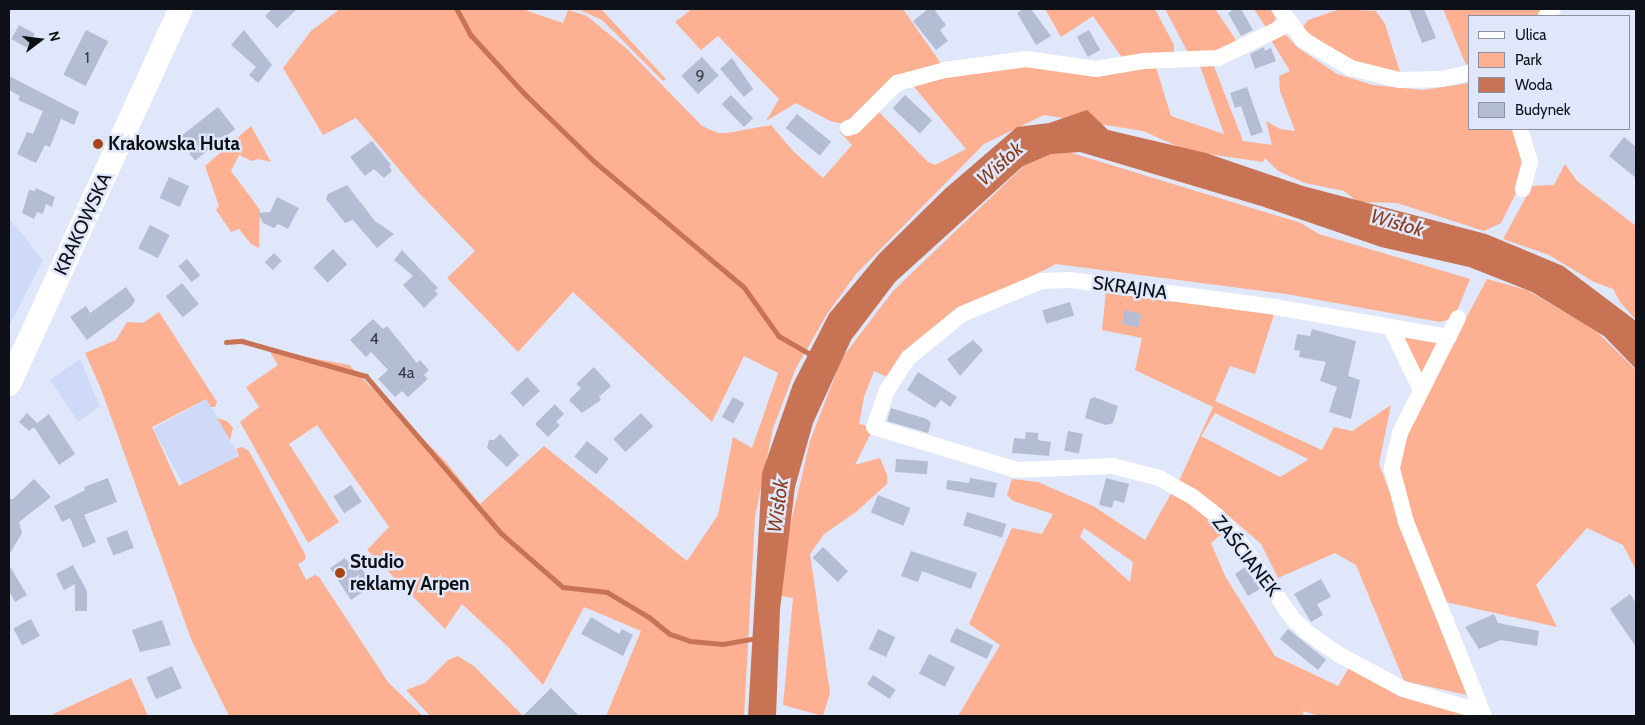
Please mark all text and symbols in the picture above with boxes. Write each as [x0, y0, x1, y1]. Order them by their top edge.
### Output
north arrow [15, 15, 65, 65]
legend [1468, 15, 1630, 130]
text: Ulica [1515, 26, 1546, 44]
text: N [45, 29, 64, 43]
house number: 1 [84, 48, 90, 68]
text: Park [1515, 51, 1542, 69]
house number: 9 [695, 66, 705, 86]
text: Woda [1515, 76, 1552, 94]
text: Budynek [1515, 101, 1570, 119]
place label: Krakowska Huta [108, 133, 240, 155]
water label: Wisłok [972, 137, 1028, 191]
marker: Krakowska Huta [92, 138, 104, 150]
street label: KRAKOWSKA [49, 169, 117, 279]
water label: Wisłok [1368, 204, 1426, 242]
street label: SKRAJNA [1091, 271, 1169, 305]
house number: 4 [369, 329, 379, 349]
house number: 4a [398, 363, 414, 383]
water label: Wisłok [762, 478, 794, 534]
street label: ZAŚCIANEK [1207, 511, 1285, 601]
place label: Studio reklamy Arpen [350, 551, 470, 595]
marker: Studio reklamy Arpen [334, 567, 346, 579]

